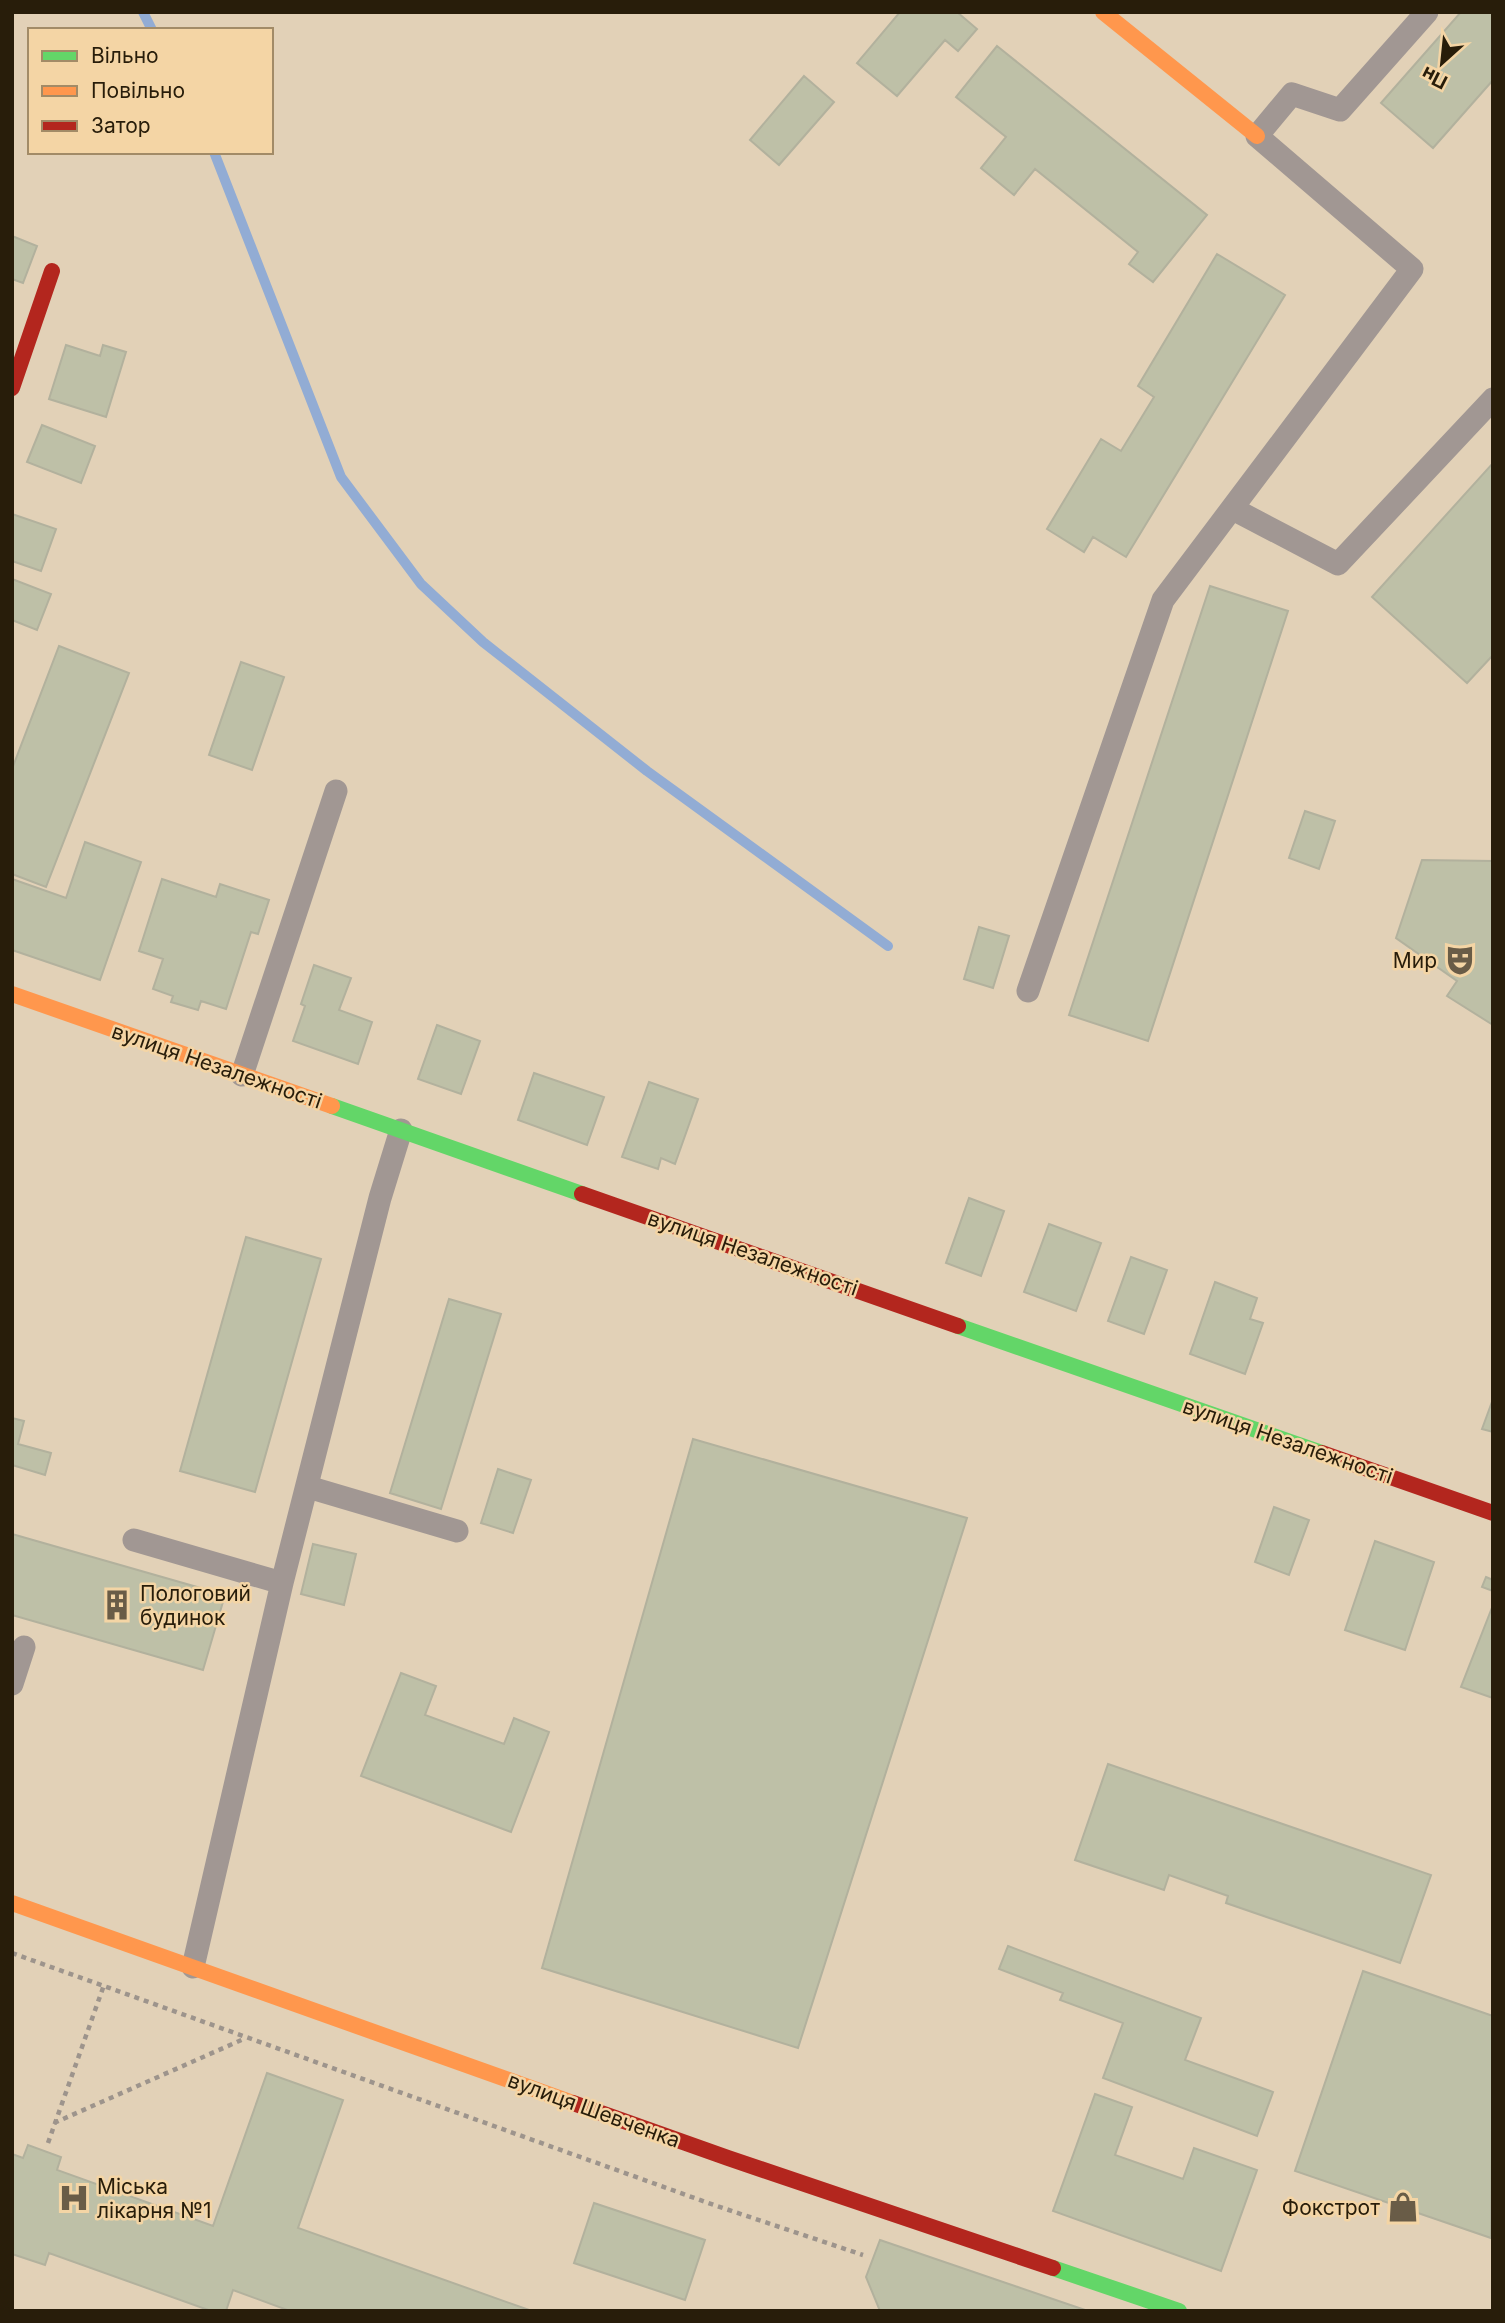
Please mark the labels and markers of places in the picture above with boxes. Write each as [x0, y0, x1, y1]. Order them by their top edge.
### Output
theatre icon: Мир [1443, 943, 1477, 977]
place label: Мир [1393, 948, 1437, 973]
place label: Пологовий будинок [140, 1581, 251, 1630]
building icon: Пологовий будинок [100, 1588, 134, 1622]
place label: Міська лікарня №1 [97, 2174, 212, 2223]
hospital icon: Міська лікарня №1 [57, 2181, 91, 2215]
shop icon: Фокстрот [1386, 2190, 1420, 2224]
place label: Фокстрот [1282, 2195, 1380, 2220]

